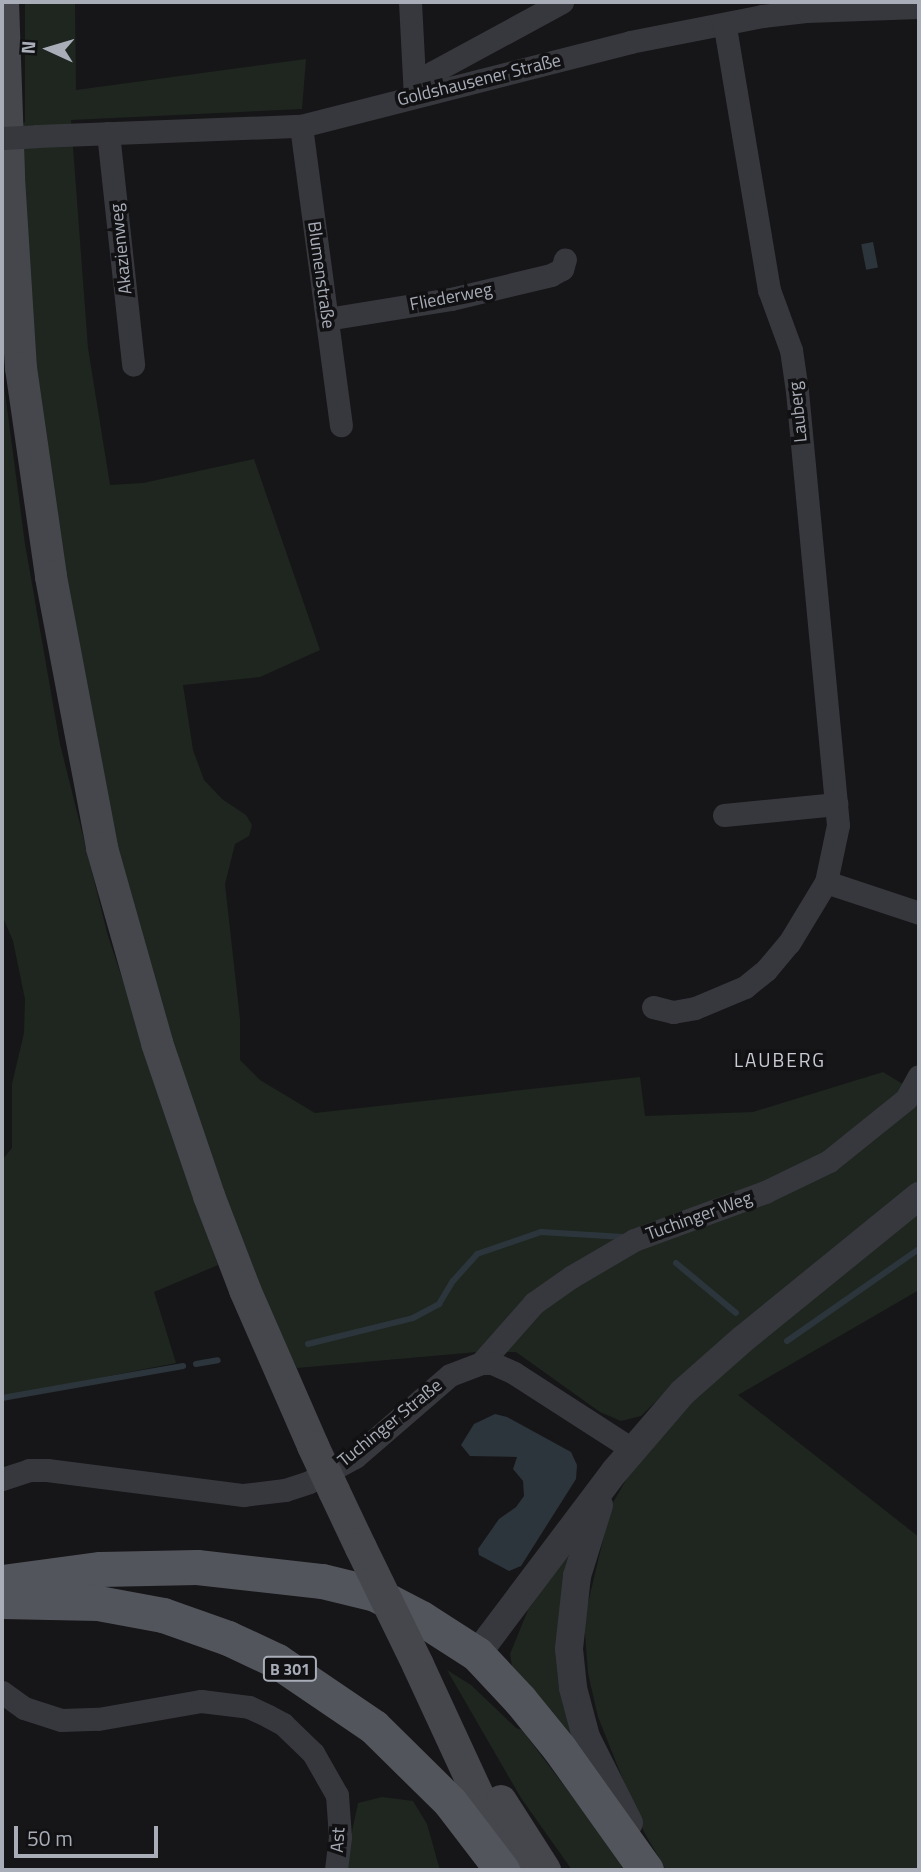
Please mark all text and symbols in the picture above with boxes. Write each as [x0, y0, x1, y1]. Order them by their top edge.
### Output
north arrow [14, 14, 84, 84]
text: N [13, 40, 42, 55]
street label: Goldshausener Straße [395, 49, 563, 111]
street label: Akazienweg [105, 203, 137, 295]
street label: Blumenstraße [303, 220, 339, 330]
street label: Fliederweg [408, 278, 494, 316]
street label: Lauberg [784, 380, 812, 444]
district label: LAUBERG [735, 1049, 825, 1071]
street label: Tuchinger Weg [643, 1187, 755, 1245]
street label: Tuchinger Straße [334, 1374, 446, 1472]
road number: B 301 [262, 1656, 318, 1681]
scale bar [18, 1812, 161, 1856]
text: 50 m [27, 1822, 73, 1854]
street label: Ast [326, 1827, 350, 1853]

